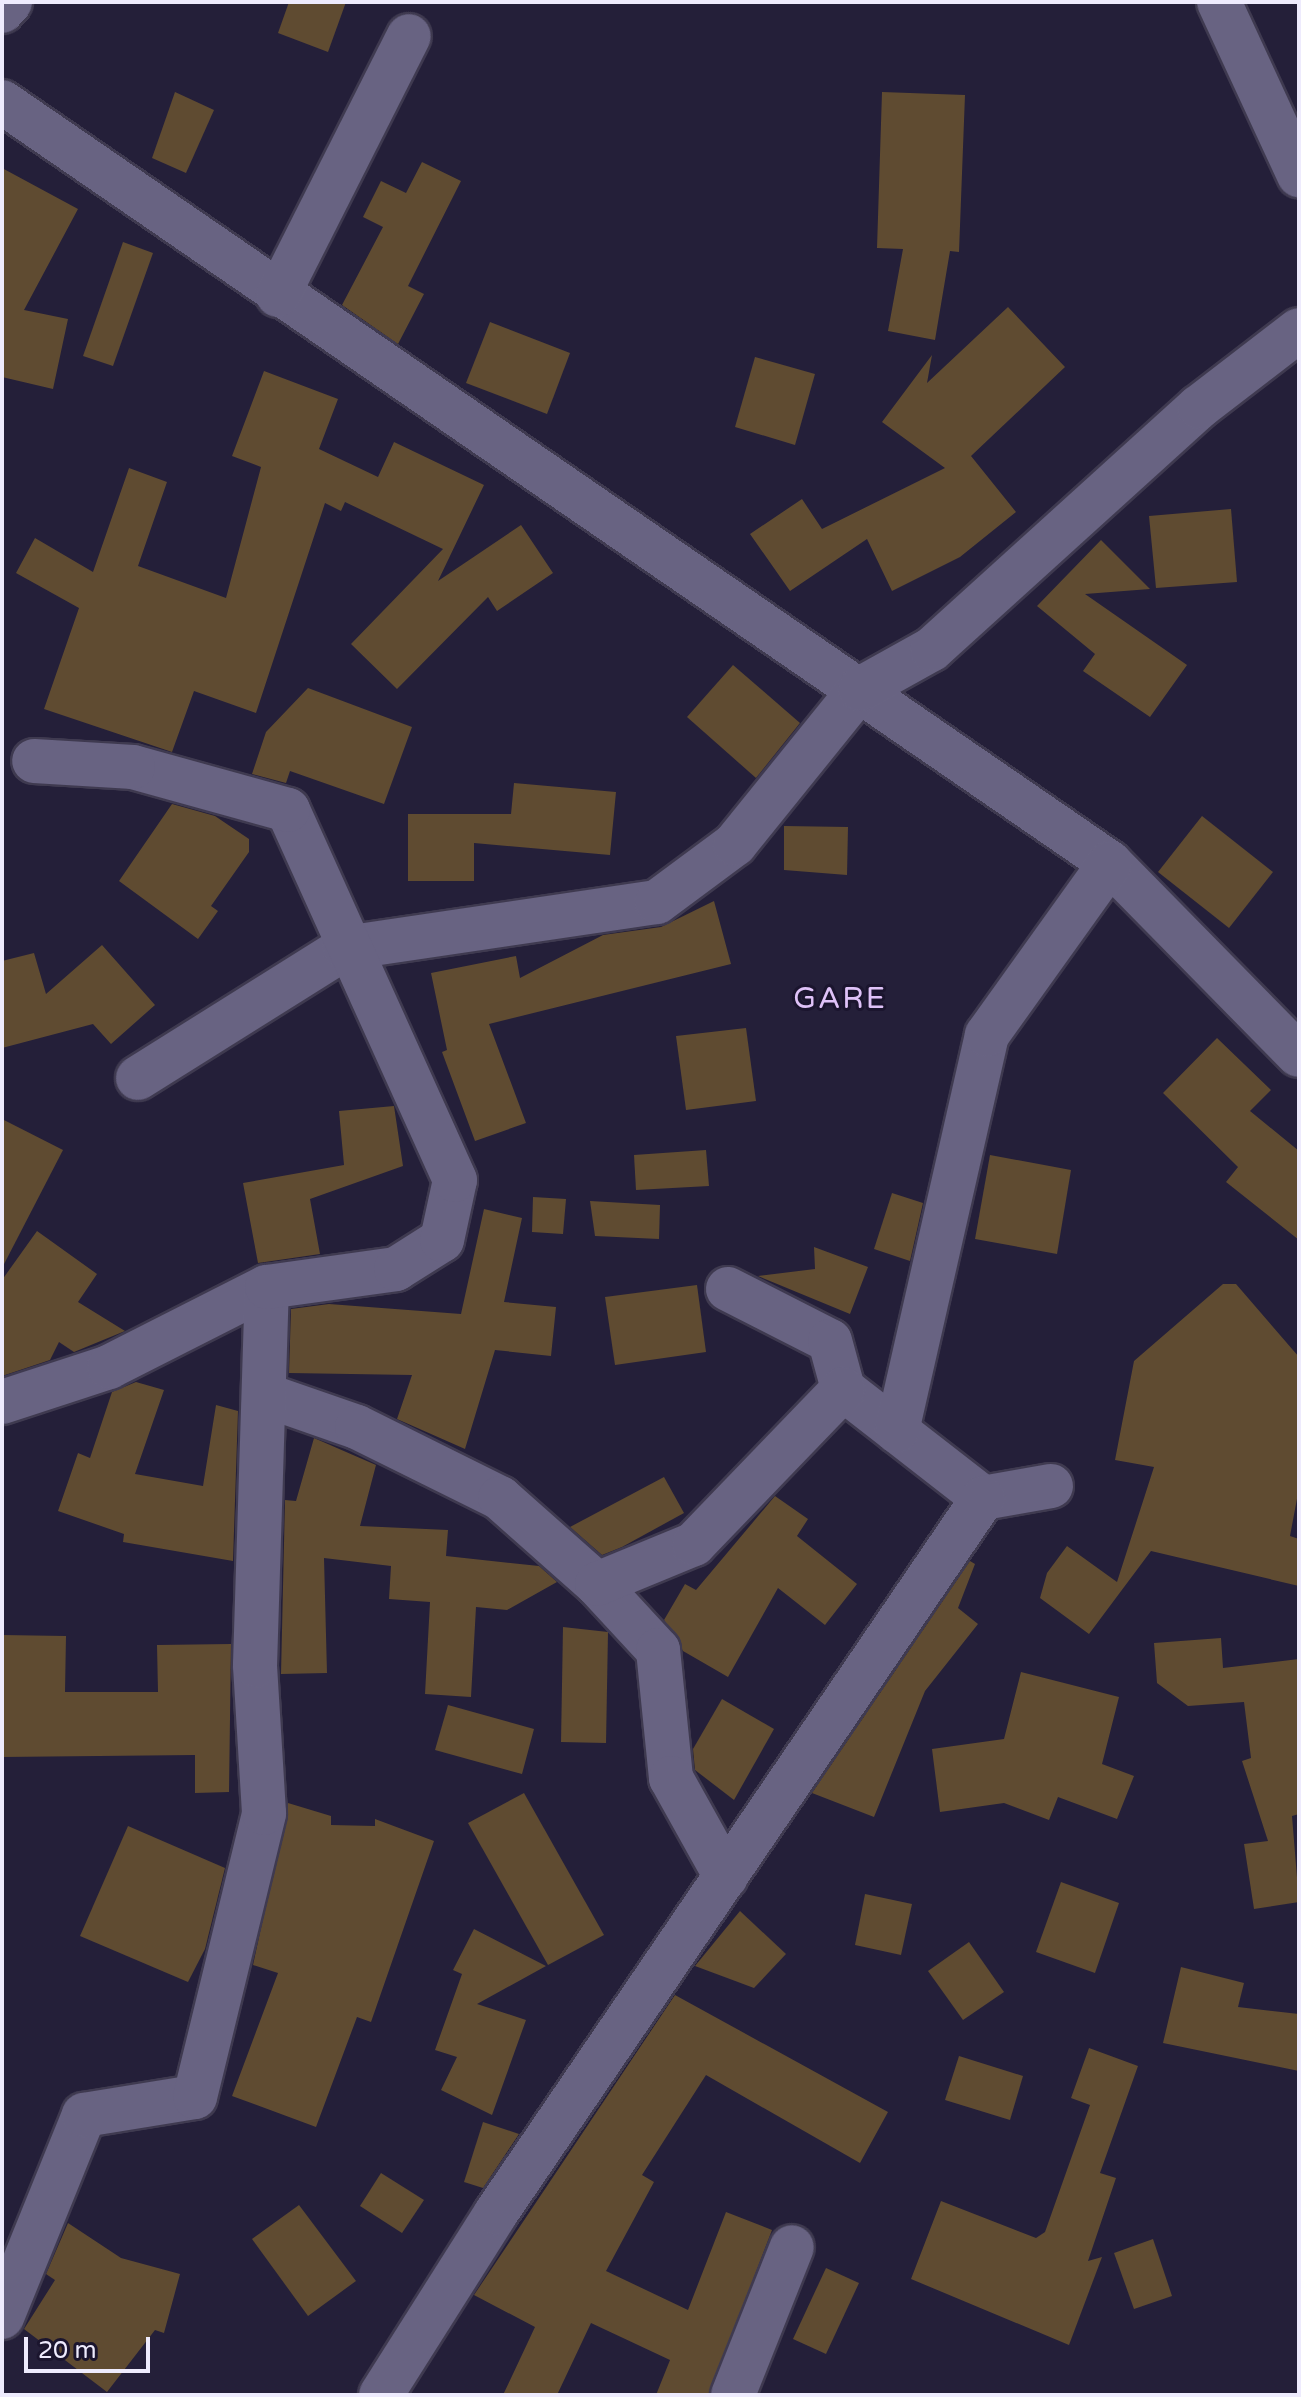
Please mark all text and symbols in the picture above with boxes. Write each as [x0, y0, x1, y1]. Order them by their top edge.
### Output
district label: GARE [793, 981, 887, 1017]
scale bar [28, 2321, 154, 2371]
text: 20 m [38, 2336, 96, 2365]

